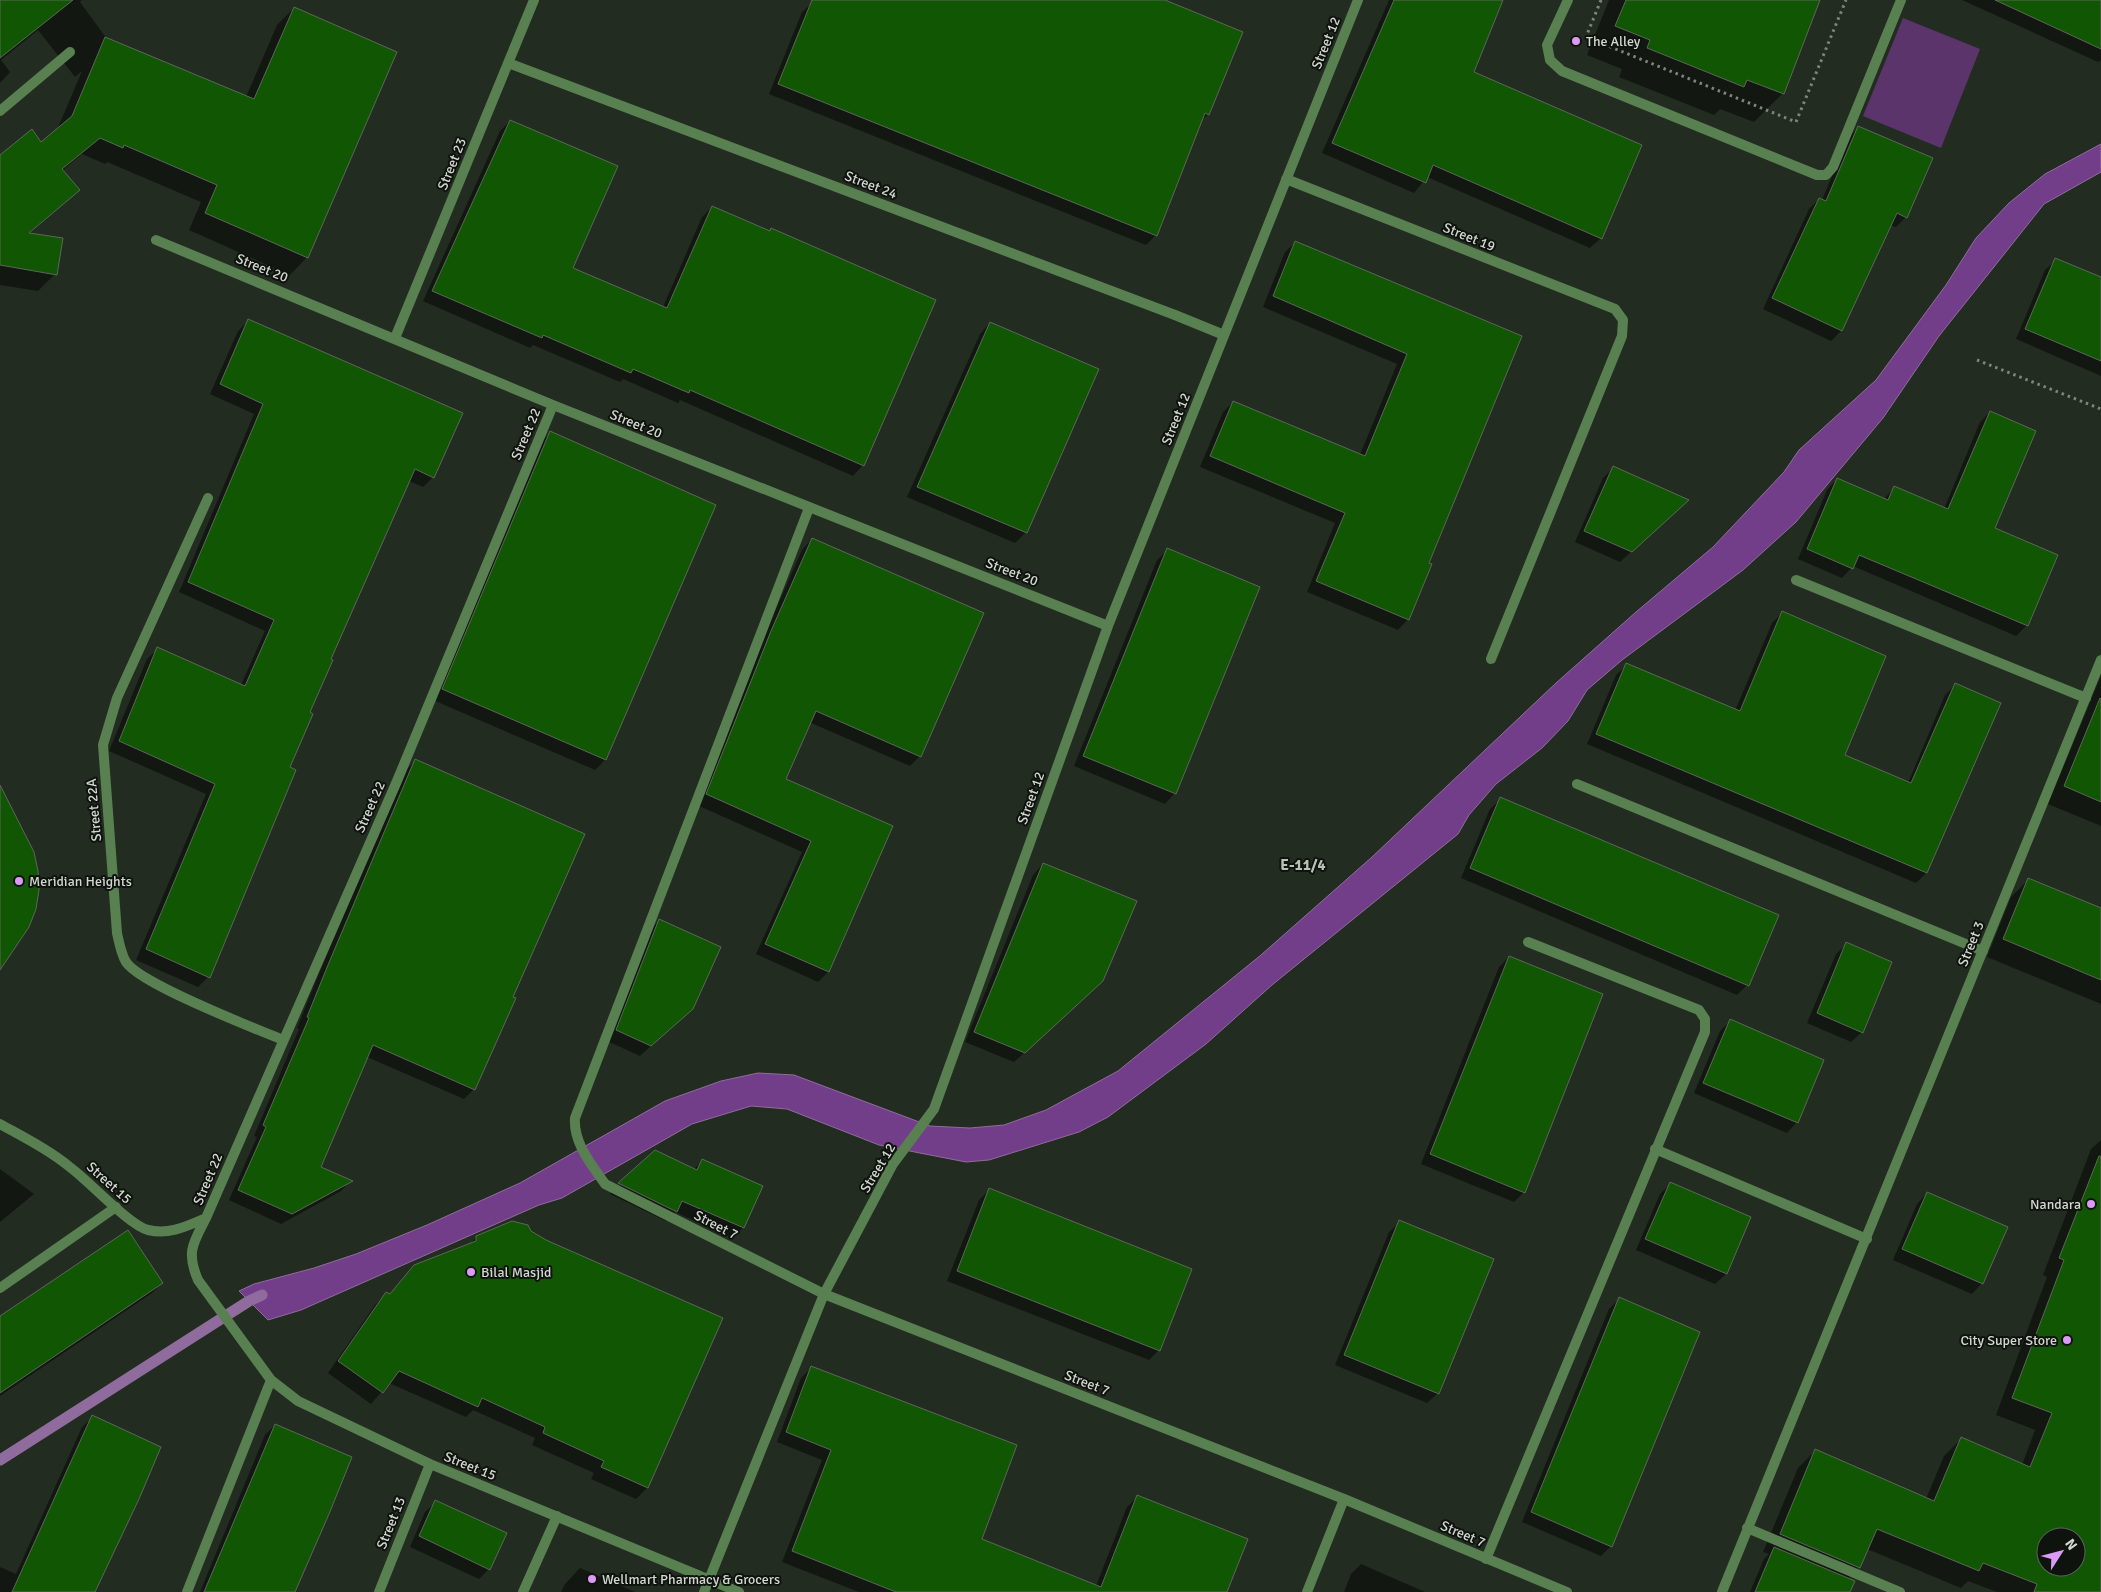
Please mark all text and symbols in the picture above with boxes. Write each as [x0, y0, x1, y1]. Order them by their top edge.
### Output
street label: Street 12 [1308, 14, 1344, 72]
place label: The Alley [1586, 33, 1641, 50]
marker: The Alley [1570, 35, 1582, 47]
street label: Street 23 [434, 135, 470, 193]
street label: Street 24 [842, 167, 900, 203]
street label: Street 19 [1440, 219, 1498, 255]
street label: Street 20 [233, 250, 291, 286]
street label: Street 12 [1158, 390, 1194, 448]
street label: Street 22 [507, 406, 545, 462]
street label: Street 20 [607, 406, 665, 442]
street label: Street 20 [983, 554, 1041, 590]
street label: Street 12 [1014, 769, 1048, 827]
street label: Street 22A [83, 777, 105, 842]
street label: Street 22 [351, 779, 389, 835]
district label: E-11/4 [1280, 856, 1326, 874]
place label: Meridian Heights [29, 873, 132, 890]
marker: Meridian Heights [13, 875, 25, 887]
street label: Street 3 [1954, 919, 1988, 969]
street label: Street 12 [857, 1140, 899, 1196]
street label: Street 22 [189, 1151, 227, 1207]
street label: Street 15 [83, 1158, 135, 1208]
place label: Nandara [2030, 1196, 2081, 1213]
marker: Nandara [2085, 1198, 2097, 1210]
street label: Street 7 [691, 1207, 741, 1243]
place label: Bilal Masjid [481, 1264, 551, 1281]
marker: Bilal Masjid [465, 1266, 477, 1278]
place label: City Super Store [1960, 1332, 2057, 1349]
marker: City Super Store [2061, 1334, 2073, 1346]
street label: Street 7 [1062, 1367, 1112, 1399]
street label: Street 15 [441, 1448, 499, 1484]
street label: Street 13 [373, 1494, 409, 1552]
street label: Street 7 [1438, 1517, 1488, 1551]
north arrow [2036, 1527, 2086, 1577]
text: N [2061, 1536, 2081, 1554]
place label: Wellmart Pharmacy & Grocers [602, 1571, 780, 1588]
marker: Wellmart Pharmacy & Grocers [586, 1573, 598, 1585]

